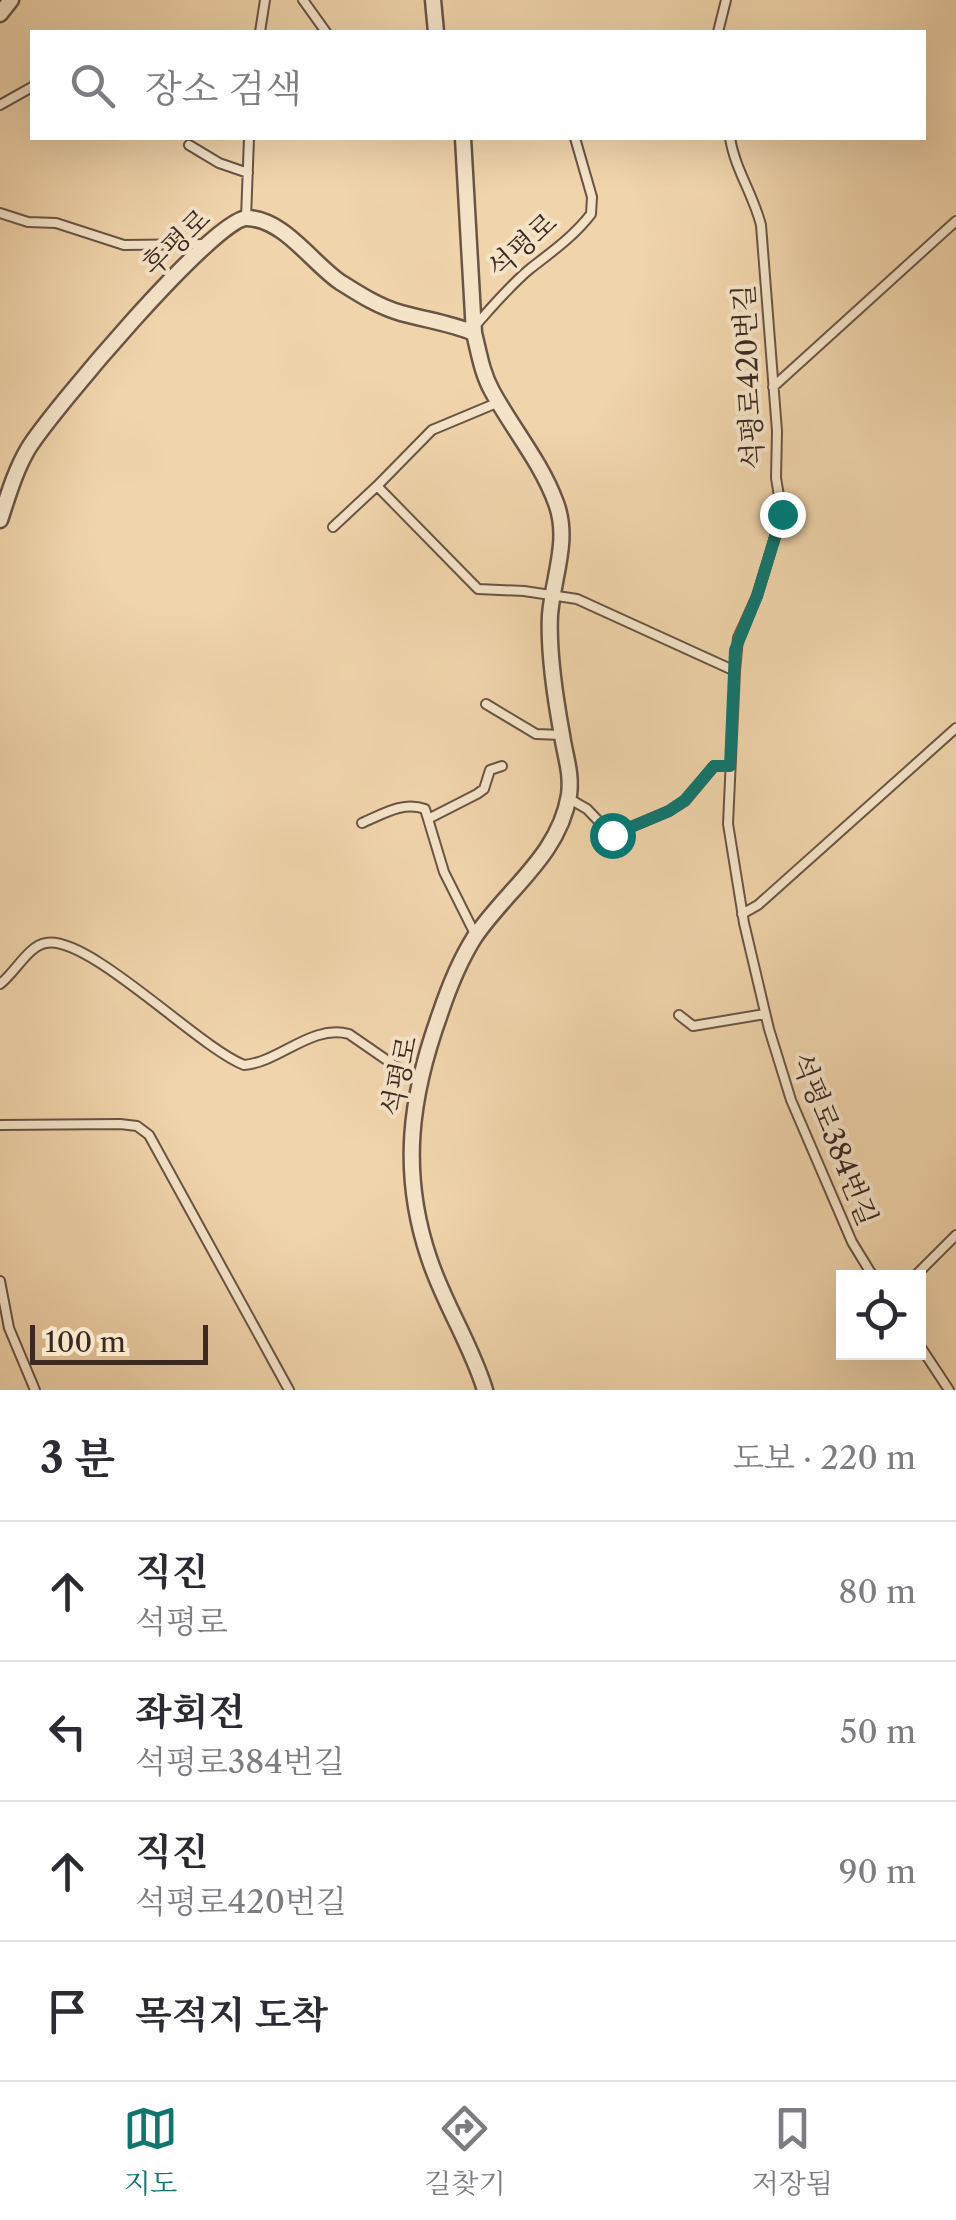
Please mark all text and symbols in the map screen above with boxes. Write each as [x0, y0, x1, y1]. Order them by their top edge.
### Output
search box [30, 30, 926, 140]
icon: search [65, 58, 120, 113]
text: 장소 검색 [145, 65, 302, 112]
street label: 후평로 [135, 202, 217, 282]
street label: 석평로 [480, 205, 564, 285]
street label: 석평로420번길 [726, 284, 770, 470]
route end [760, 492, 806, 538]
route start [590, 813, 636, 859]
street label: 석평로 [374, 1033, 424, 1119]
street label: 석평로384번길 [785, 1048, 885, 1230]
map controls [836, 1270, 926, 1360]
button: locate [836, 1270, 926, 1360]
scale bar [30, 1320, 208, 1364]
text: 100 m [45, 1325, 126, 1359]
text: 3 분 [40, 1432, 115, 1484]
text: 도보 · 220 m [733, 1438, 916, 1477]
text: 직진 [135, 1548, 208, 1595]
icon: ahead [40, 1564, 95, 1619]
text: 80 m [838, 1572, 916, 1611]
text: 석평로 [135, 1602, 228, 1641]
text: 좌회전 [135, 1688, 245, 1735]
icon: left [40, 1704, 95, 1759]
text: 50 m [840, 1712, 916, 1751]
text: 석평로384번길 [135, 1742, 345, 1781]
text: 직진 [135, 1828, 208, 1875]
icon: ahead [40, 1844, 95, 1899]
text: 90 m [839, 1852, 916, 1891]
text: 석평로420번길 [135, 1882, 347, 1921]
icon: arrive [40, 1984, 95, 2039]
text: 목적지 도착 [135, 1991, 328, 2038]
tab: 지도 [123, 2101, 178, 2201]
tab: 길찾기 [424, 2101, 505, 2201]
tab: 저장됨 [752, 2101, 833, 2201]

